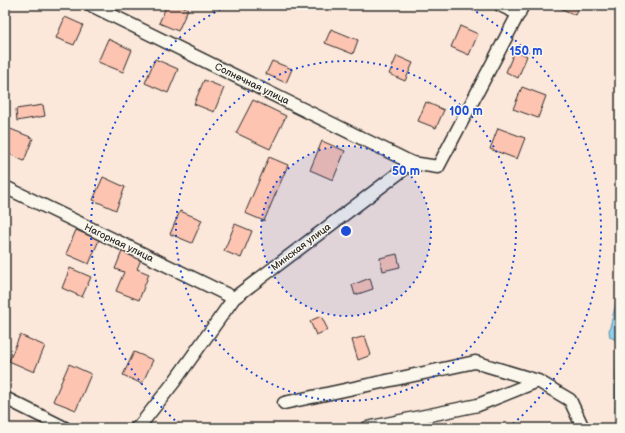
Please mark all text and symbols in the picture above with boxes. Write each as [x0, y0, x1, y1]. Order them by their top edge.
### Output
text: 150 m [510, 44, 542, 59]
street label: Солнечная улица [213, 61, 291, 107]
text: 100 m [449, 104, 483, 119]
text: 50 m [392, 164, 420, 179]
street label: Нагорная улица [83, 221, 156, 265]
street label: Минская улица [269, 221, 333, 273]
centre of rings [339, 224, 353, 238]

